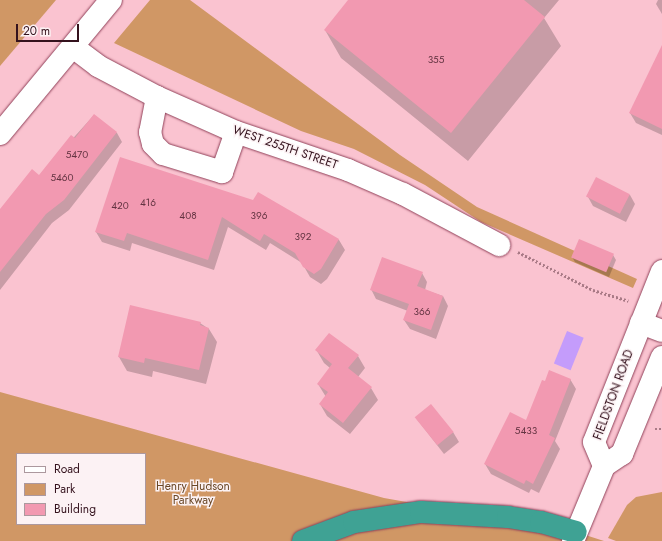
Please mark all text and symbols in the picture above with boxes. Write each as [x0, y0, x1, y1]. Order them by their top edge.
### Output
scale bar [18, 16, 81, 42]
text: 20 m [23, 22, 50, 40]
house number: 355 [428, 54, 444, 66]
street label: WEST 255TH STREET [231, 123, 339, 173]
house number: 5470 [66, 149, 88, 161]
house number: 5460 [50, 172, 74, 184]
house number: 416 [140, 197, 156, 209]
house number: 420 [111, 200, 129, 212]
house number: 408 [179, 210, 197, 222]
house number: 396 [251, 210, 267, 222]
house number: 392 [295, 231, 311, 243]
house number: 366 [414, 306, 430, 318]
street label: FIELDSTON ROAD [591, 348, 637, 442]
house number: 5433 [515, 425, 537, 437]
legend [16, 453, 146, 525]
text: Road [54, 460, 80, 478]
text: Park [54, 480, 75, 498]
park label: Henry Hudson Parkway [156, 480, 230, 508]
text: Building [54, 500, 96, 518]

